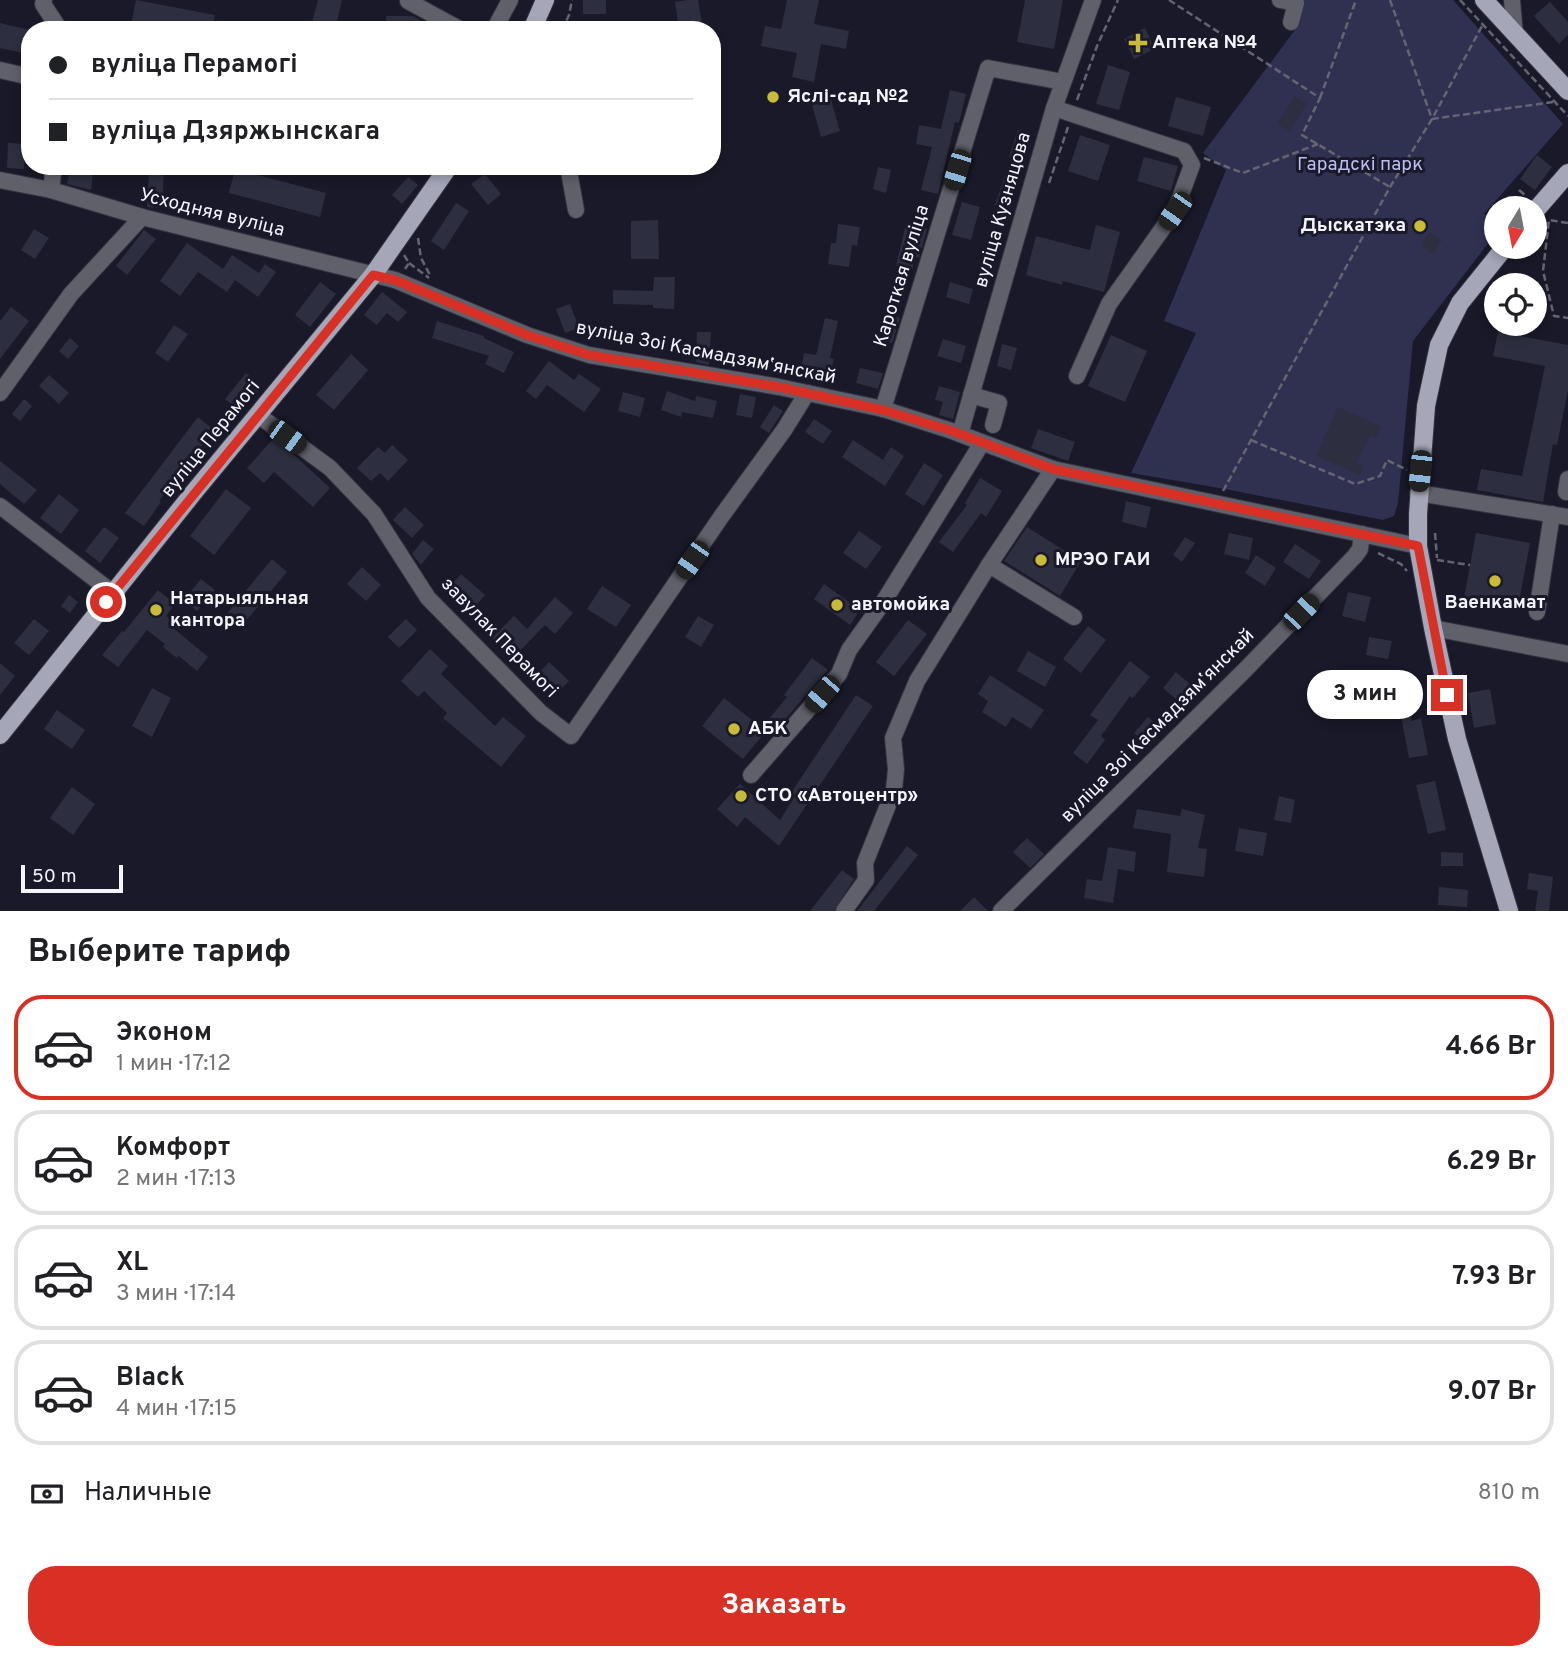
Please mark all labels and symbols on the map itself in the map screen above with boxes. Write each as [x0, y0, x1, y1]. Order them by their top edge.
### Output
place label: Аптека №4 [1152, 31, 1258, 55]
marker: Аптека №4 [1130, 35, 1146, 51]
place label: Яслі-сад №2 [787, 85, 909, 109]
marker: Яслі-сад №2 [765, 89, 781, 105]
street label: вуліца Кузняцова [969, 130, 1037, 290]
car [941, 147, 974, 193]
park label: Гарадскі парк [1297, 153, 1423, 177]
street label: Усходняя вуліца [137, 183, 287, 243]
car [1155, 188, 1196, 234]
north arrow [1484, 196, 1547, 259]
street label: Кароткая вуліца [869, 202, 935, 350]
place label: Дыскатэка [1300, 214, 1406, 238]
marker: Дыскатэка [1412, 218, 1428, 234]
street label: вуліца Зоі Касмадзямʼянскай [574, 316, 838, 390]
street label: вуліца Перамогі [156, 375, 266, 503]
car [264, 416, 311, 458]
car [1408, 449, 1433, 493]
car [672, 537, 713, 583]
place label: МРЭО ГАИ [1055, 548, 1150, 572]
marker: МРЭО ГАИ [1033, 552, 1049, 568]
street label: завулак Перамогі [435, 573, 563, 703]
marker: Ваенкамат [1487, 573, 1503, 589]
route start [90, 586, 122, 618]
place label: Натарыяльная кантора [170, 587, 309, 633]
car [1279, 590, 1324, 634]
place label: Ваенкамат [1444, 591, 1546, 615]
place label: автомойка [851, 593, 950, 617]
marker: автомойка [829, 597, 845, 613]
marker: Натарыяльная кантора [148, 602, 164, 618]
street label: вуліца Зоі Касмадзямʼянскай [1056, 624, 1260, 828]
callout: 3 мин [1307, 670, 1422, 720]
car [801, 671, 844, 717]
route end [1431, 679, 1463, 711]
place label: АБК [748, 717, 788, 741]
marker: АБК [726, 721, 742, 737]
place label: СТО «Автоцентр» [755, 784, 918, 808]
marker: СТО «Автоцентр» [733, 788, 749, 804]
scale bar [21, 862, 122, 894]

